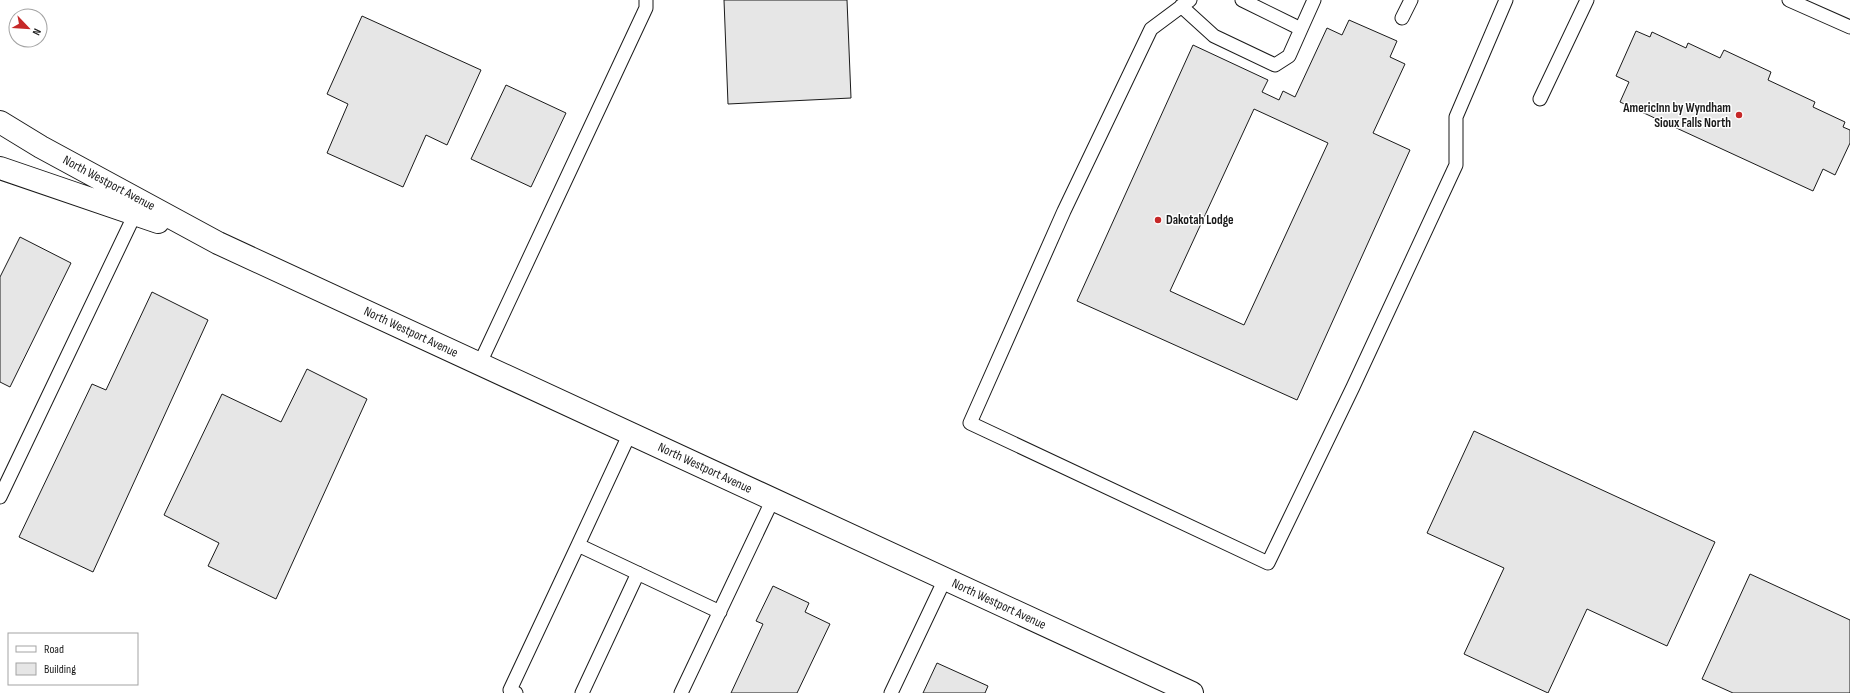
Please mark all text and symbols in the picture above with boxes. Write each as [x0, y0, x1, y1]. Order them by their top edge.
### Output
north arrow [8, 8, 48, 48]
text: N [29, 27, 44, 38]
place label: AmericInn by Wyndham Sioux Falls North [1622, 100, 1731, 131]
marker: AmericInn by Wyndham Sioux Falls North [1734, 110, 1744, 120]
street label: North Westport Avenue [60, 152, 158, 214]
place label: Dakotah Lodge [1166, 212, 1234, 228]
marker: Dakotah Lodge [1153, 215, 1163, 225]
street label: North Westport Avenue [361, 303, 461, 361]
street label: North Westport Avenue [655, 439, 755, 497]
street label: North Westport Avenue [949, 575, 1049, 633]
legend [8, 633, 138, 685]
text: Road [44, 642, 64, 657]
text: Building [44, 662, 76, 677]

